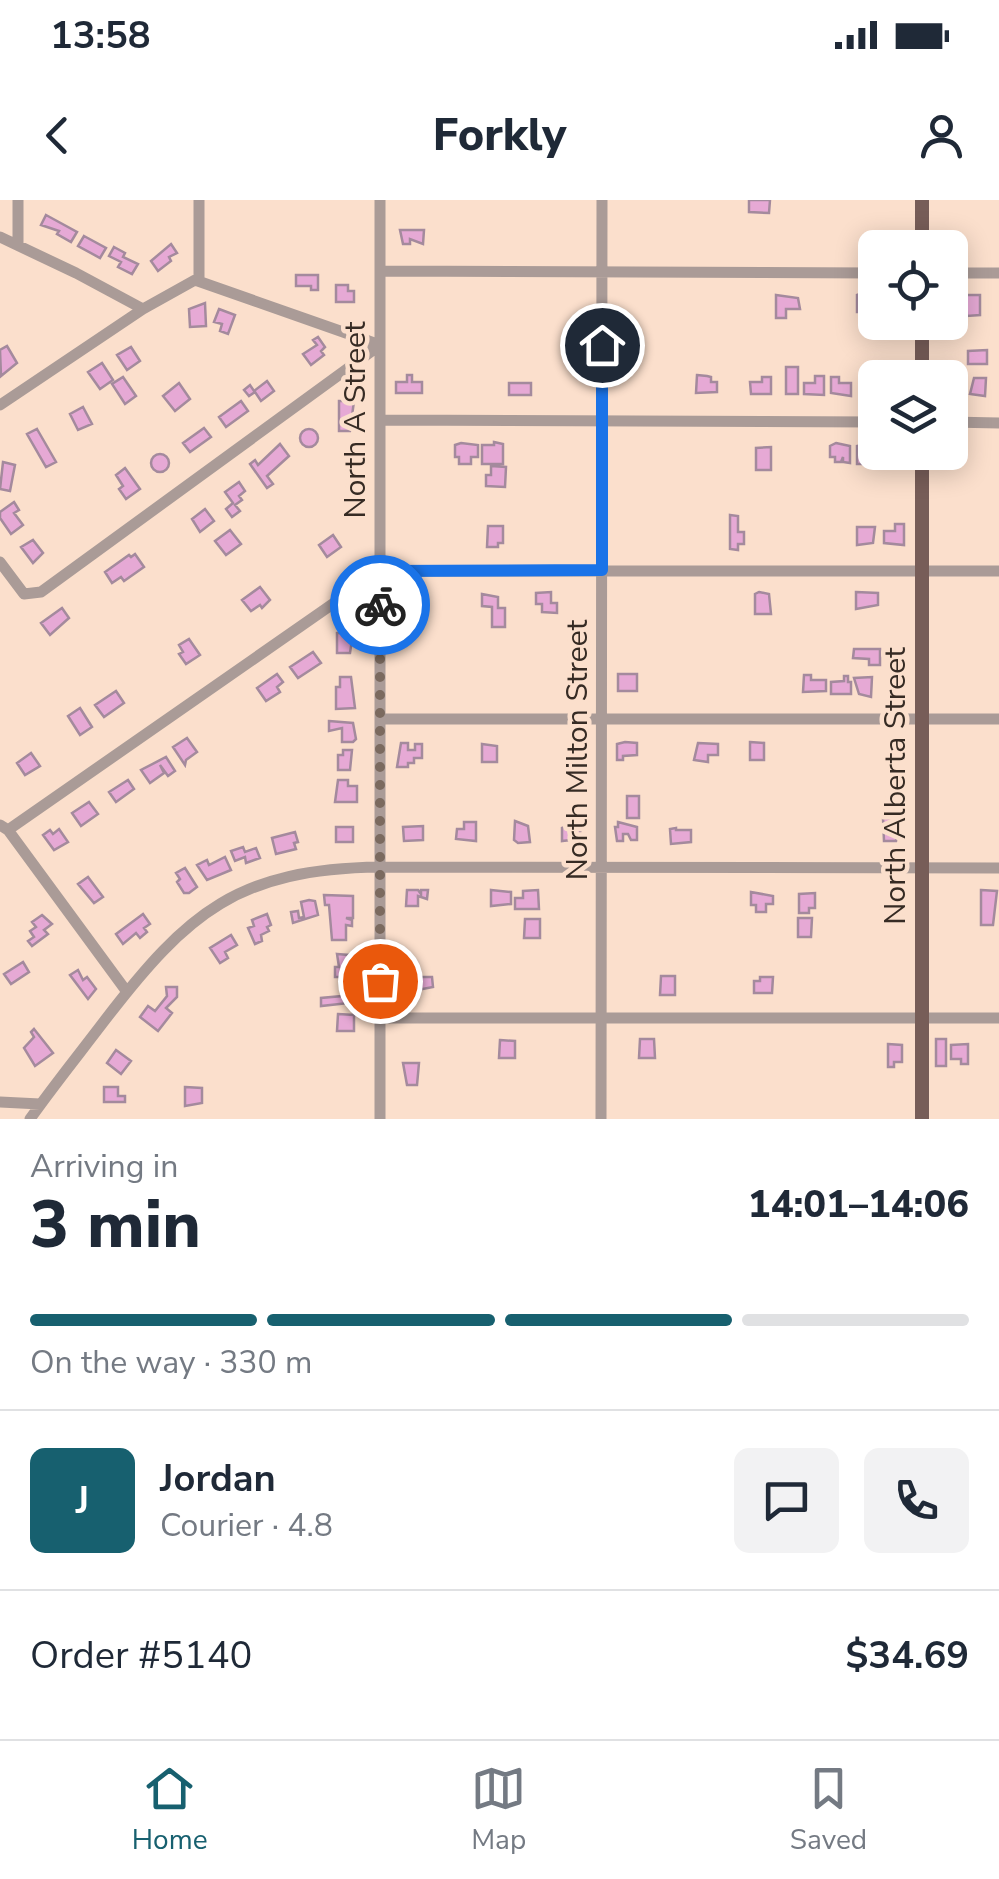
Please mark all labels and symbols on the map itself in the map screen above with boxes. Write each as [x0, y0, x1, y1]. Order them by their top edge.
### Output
pin [560, 303, 645, 388]
street label: North A Street [335, 321, 376, 519]
courier [330, 555, 430, 655]
street label: North Milton Street [557, 619, 598, 880]
street label: North Alberta Street [875, 647, 916, 925]
pin [338, 939, 423, 1024]

